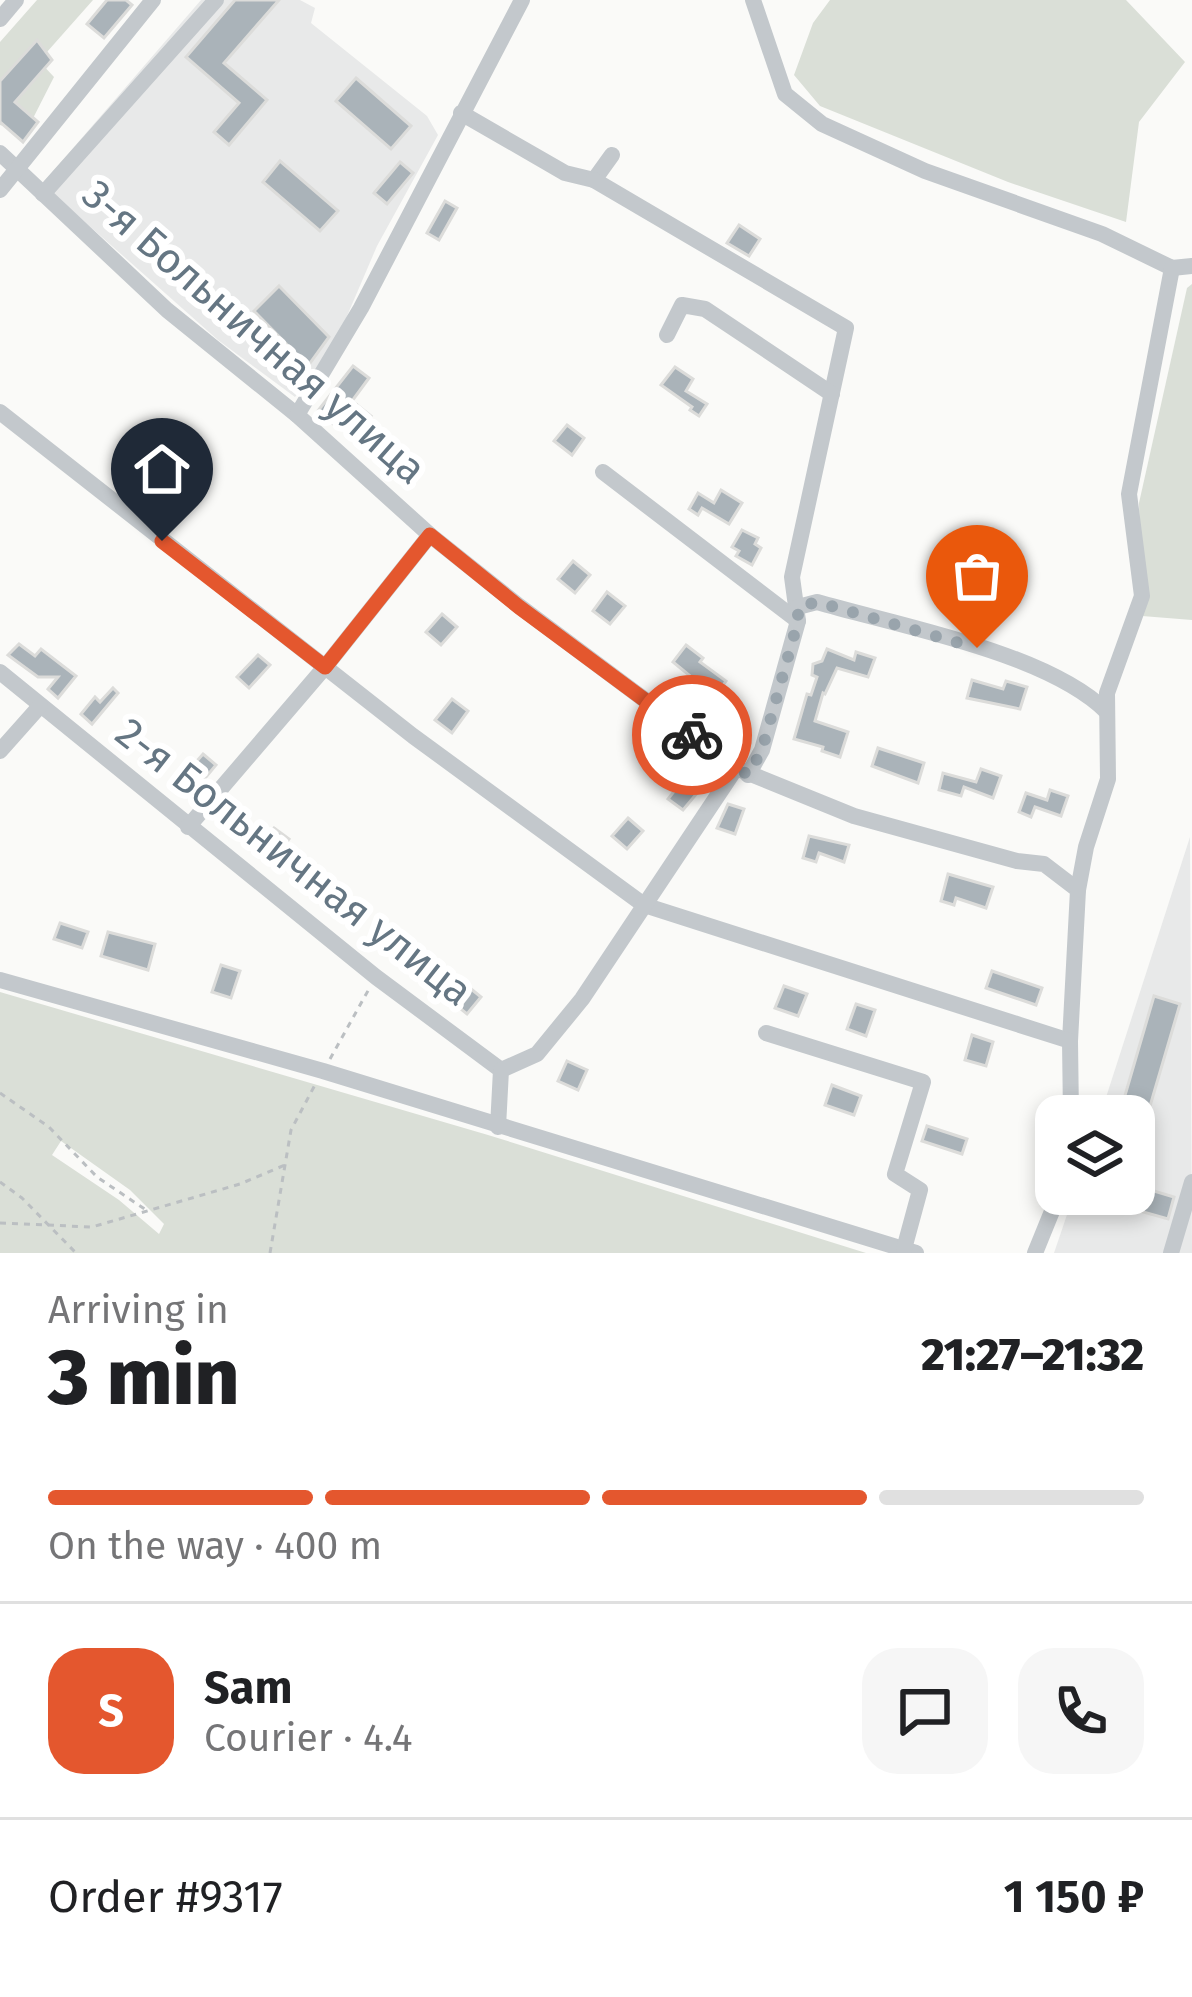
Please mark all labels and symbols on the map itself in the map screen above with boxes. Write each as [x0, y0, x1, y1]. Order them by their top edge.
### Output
street label: 3-я Больничная улица [72, 169, 436, 495]
pin [111, 418, 213, 541]
pin [926, 525, 1028, 648]
courier [632, 675, 752, 795]
street label: 2-я Больничная улица [106, 707, 482, 1017]

